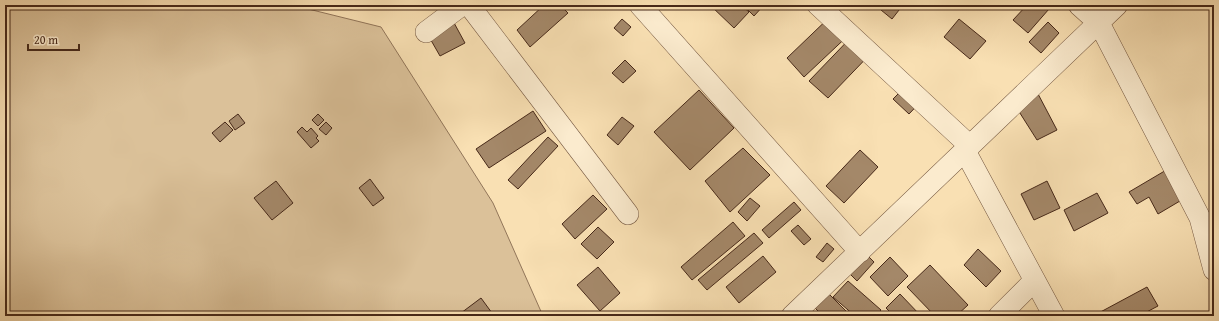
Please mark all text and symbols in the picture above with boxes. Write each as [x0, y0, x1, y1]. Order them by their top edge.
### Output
scale bar [28, 26, 79, 52]
text: 20 m [34, 31, 58, 48]

